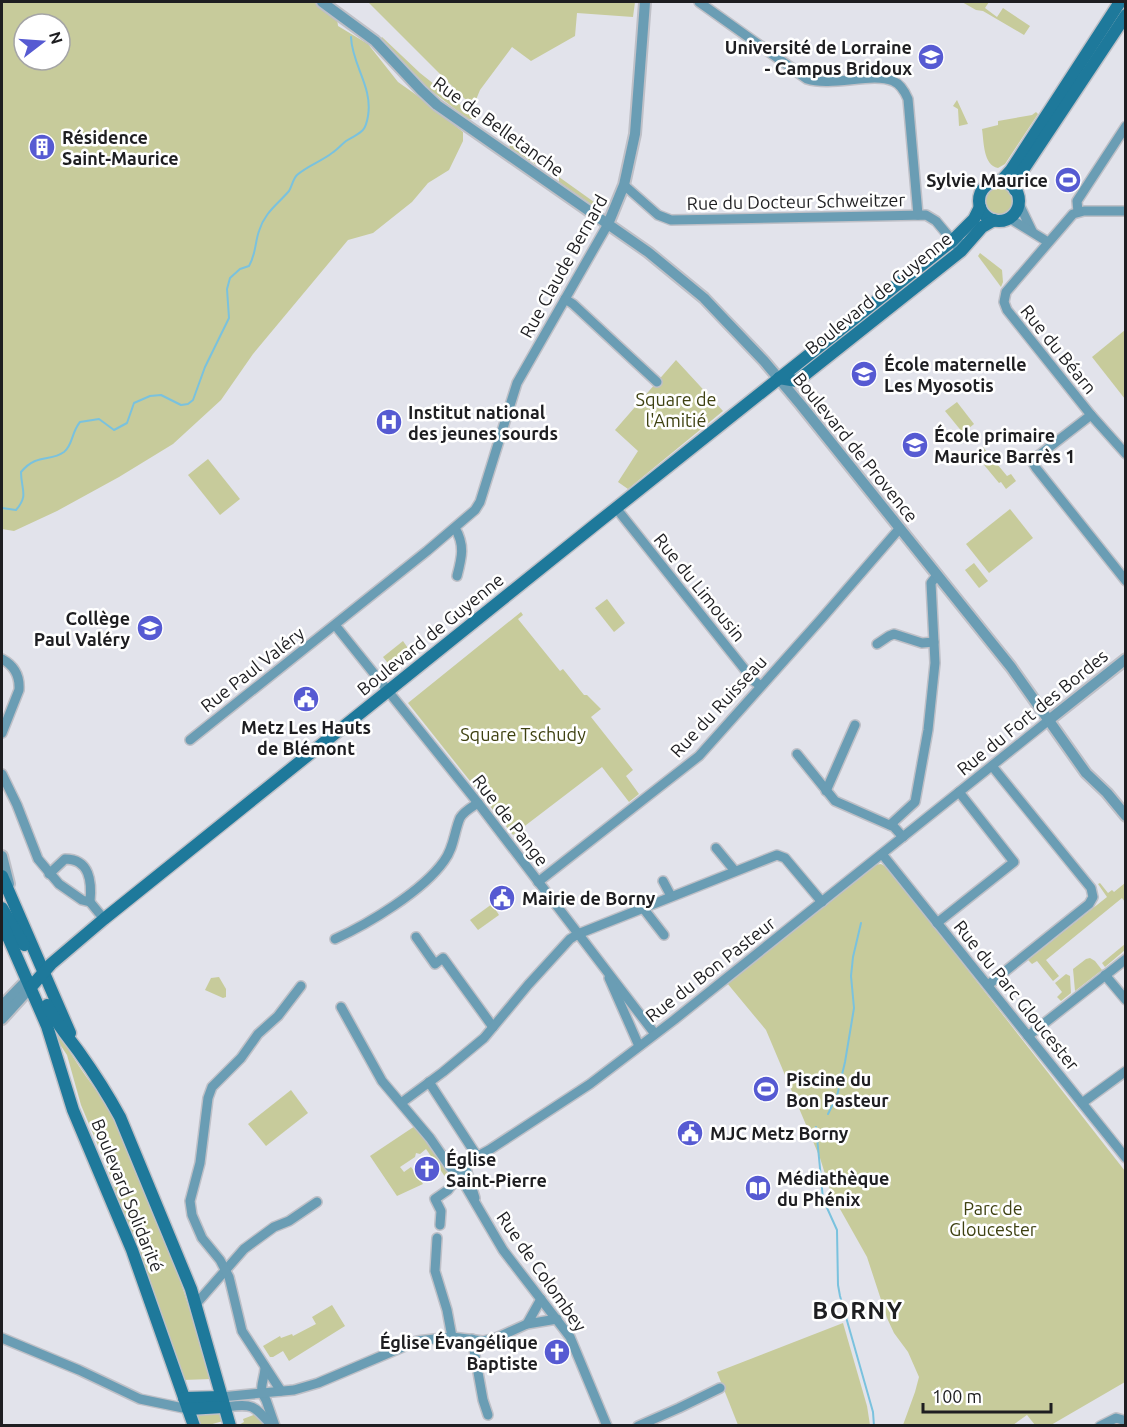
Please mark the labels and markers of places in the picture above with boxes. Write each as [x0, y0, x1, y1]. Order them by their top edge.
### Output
place label: Université de Lorraine - Campus Bridoux [725, 37, 912, 78]
school or university icon: Université de Lorraine - Campus Bridoux [916, 42, 946, 72]
place label: Résidence Saint-Maurice [62, 127, 179, 168]
building icon: Résidence Saint-Maurice [27, 132, 57, 162]
sports icon: Sylvie Maurice [1053, 165, 1083, 195]
place label: Sylvie Maurice [926, 170, 1048, 190]
place label: École maternelle Les Myosotis [884, 353, 1027, 395]
school or university icon: École maternelle Les Myosotis [849, 359, 879, 389]
place label: Institut national des jeunes sourds [408, 402, 558, 443]
hospital icon: Institut national des jeunes sourds [374, 407, 404, 437]
place label: École primaire Maurice Barrès 1 [934, 424, 1076, 466]
school or university icon: École primaire Maurice Barrès 1 [900, 430, 930, 460]
place label: Collège Paul Valéry [34, 608, 130, 649]
school or university icon: Collège Paul Valéry [135, 613, 165, 643]
public building icon: Metz Les Hauts de Blémont [291, 684, 321, 714]
place label: Metz Les Hauts de Blémont [241, 717, 371, 758]
public building icon: Mairie de Borny [487, 883, 517, 913]
place label: Mairie de Borny [522, 888, 656, 908]
place label: Piscine du Bon Pasteur [786, 1069, 889, 1110]
sports icon: Piscine du Bon Pasteur [751, 1074, 781, 1104]
public building icon: MJC Metz Borny [675, 1118, 705, 1148]
place label: MJC Metz Borny [710, 1123, 849, 1143]
place label: Église Saint-Pierre [446, 1148, 547, 1190]
church icon: Église Saint-Pierre [412, 1154, 442, 1184]
place label: Médiathèque du Phénix [777, 1168, 889, 1209]
library icon: Médiathèque du Phénix [743, 1173, 773, 1203]
place label: Église Évangélique Baptiste [380, 1331, 538, 1373]
church icon: Église Évangélique Baptiste [542, 1337, 572, 1367]

